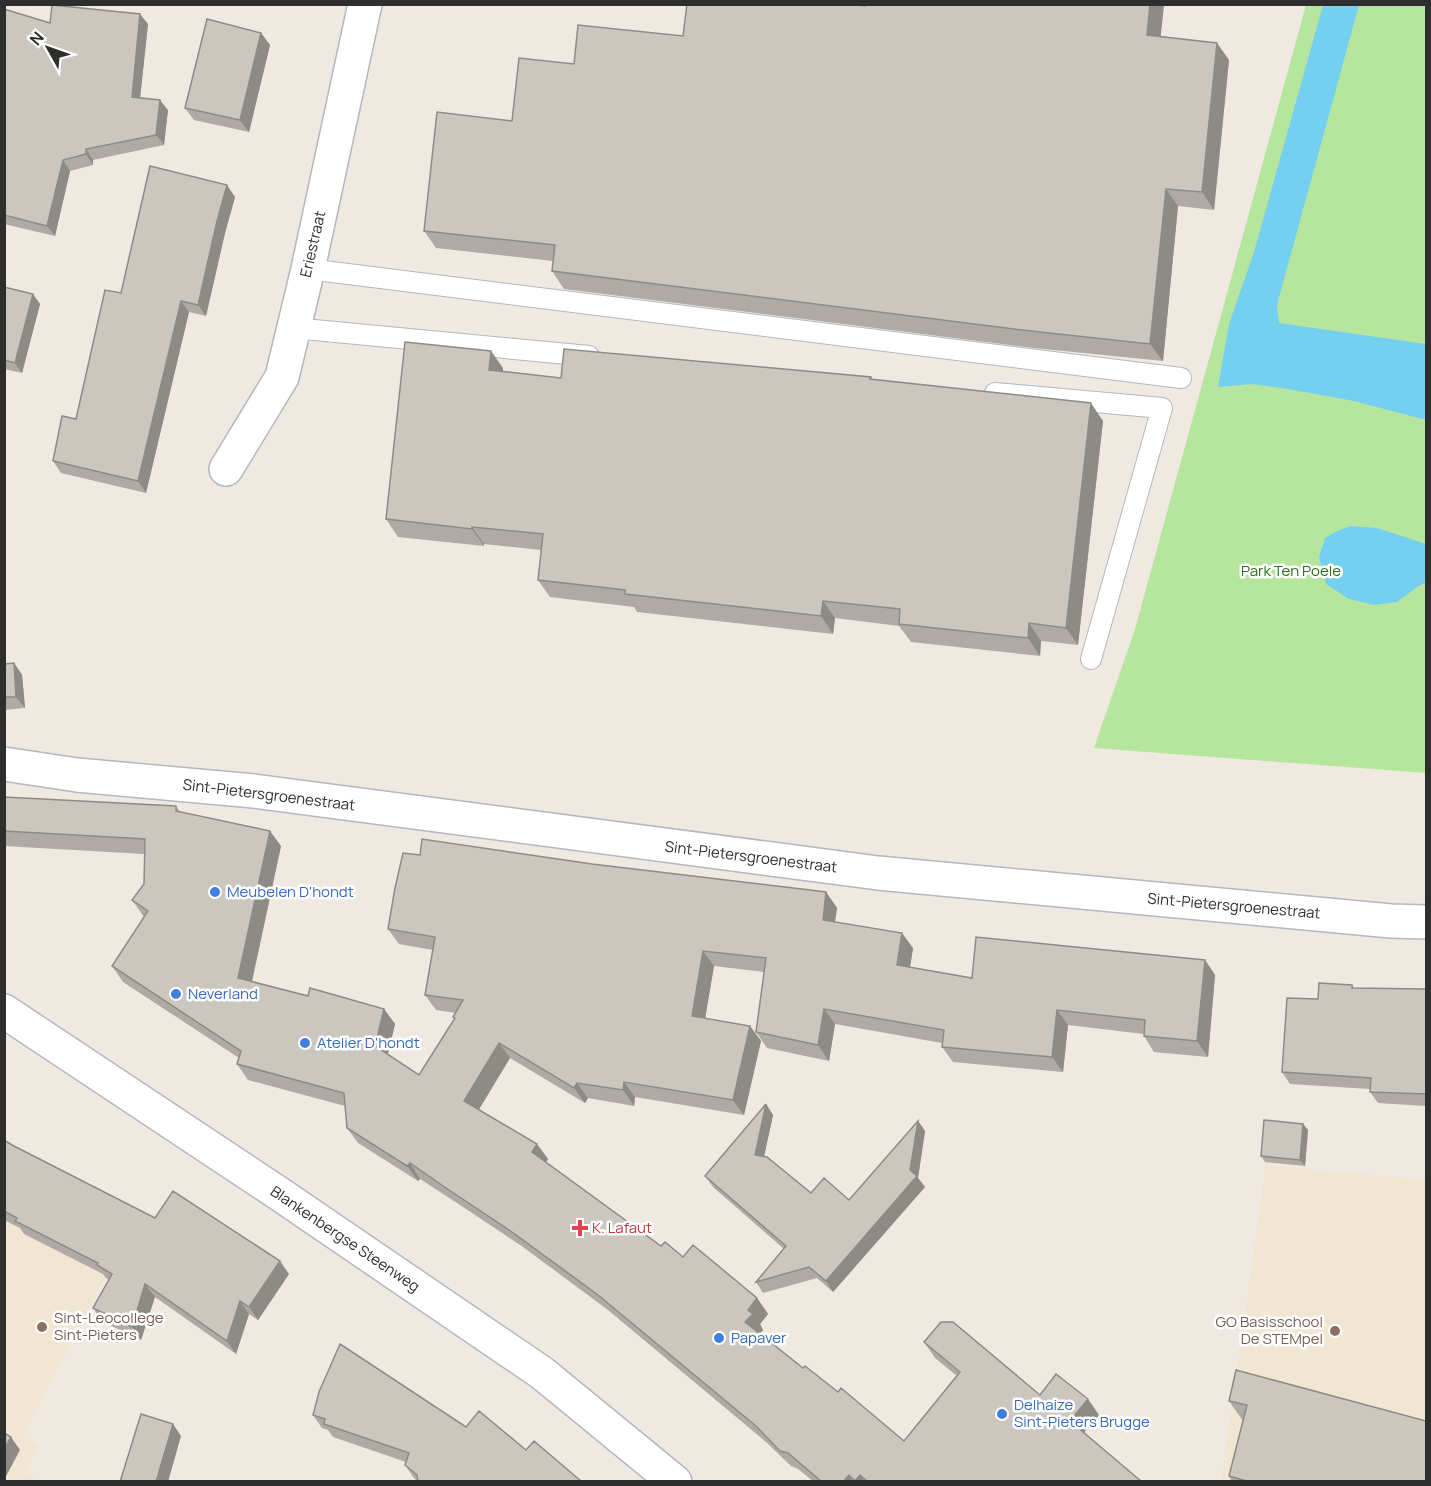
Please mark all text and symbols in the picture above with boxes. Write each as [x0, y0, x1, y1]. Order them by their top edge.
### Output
north arrow [18, 18, 78, 78]
text: N [24, 27, 49, 50]
street label: Eriestraat [295, 208, 330, 279]
park label: Park Ten Poele [1241, 560, 1341, 581]
street label: Sint-Pietersgroenestraat [182, 774, 356, 816]
street label: Sint-Pietersgroenestraat [664, 836, 838, 878]
place label: Meubelen D'hondt [227, 881, 354, 902]
marker: Meubelen D'hondt [208, 885, 222, 899]
street label: Sint-Pietersgroenestraat [1147, 887, 1321, 924]
place label: Neverland [188, 983, 258, 1004]
marker: Neverland [169, 987, 183, 1001]
place label: Atelier D'hondt [317, 1032, 420, 1053]
marker: Atelier D'hondt [298, 1036, 312, 1050]
street label: Blankenbergse Steenweg [266, 1181, 424, 1296]
place label: K. Lafaut [592, 1217, 652, 1238]
marker: K. Lafaut [573, 1221, 587, 1235]
place label: Sint-Leocollege Sint-Pieters [54, 1307, 164, 1345]
place label: GO Basisschool De STEMpel [1215, 1311, 1323, 1349]
marker: Sint-Leocollege Sint-Pieters [35, 1320, 49, 1334]
marker: GO Basisschool De STEMpel [1328, 1324, 1342, 1338]
place label: Papaver [731, 1327, 787, 1348]
marker: Papaver [712, 1331, 726, 1345]
place label: Delhaize Sint-Pieters Brugge [1014, 1394, 1150, 1432]
marker: Delhaize Sint-Pieters Brugge [995, 1407, 1009, 1421]

